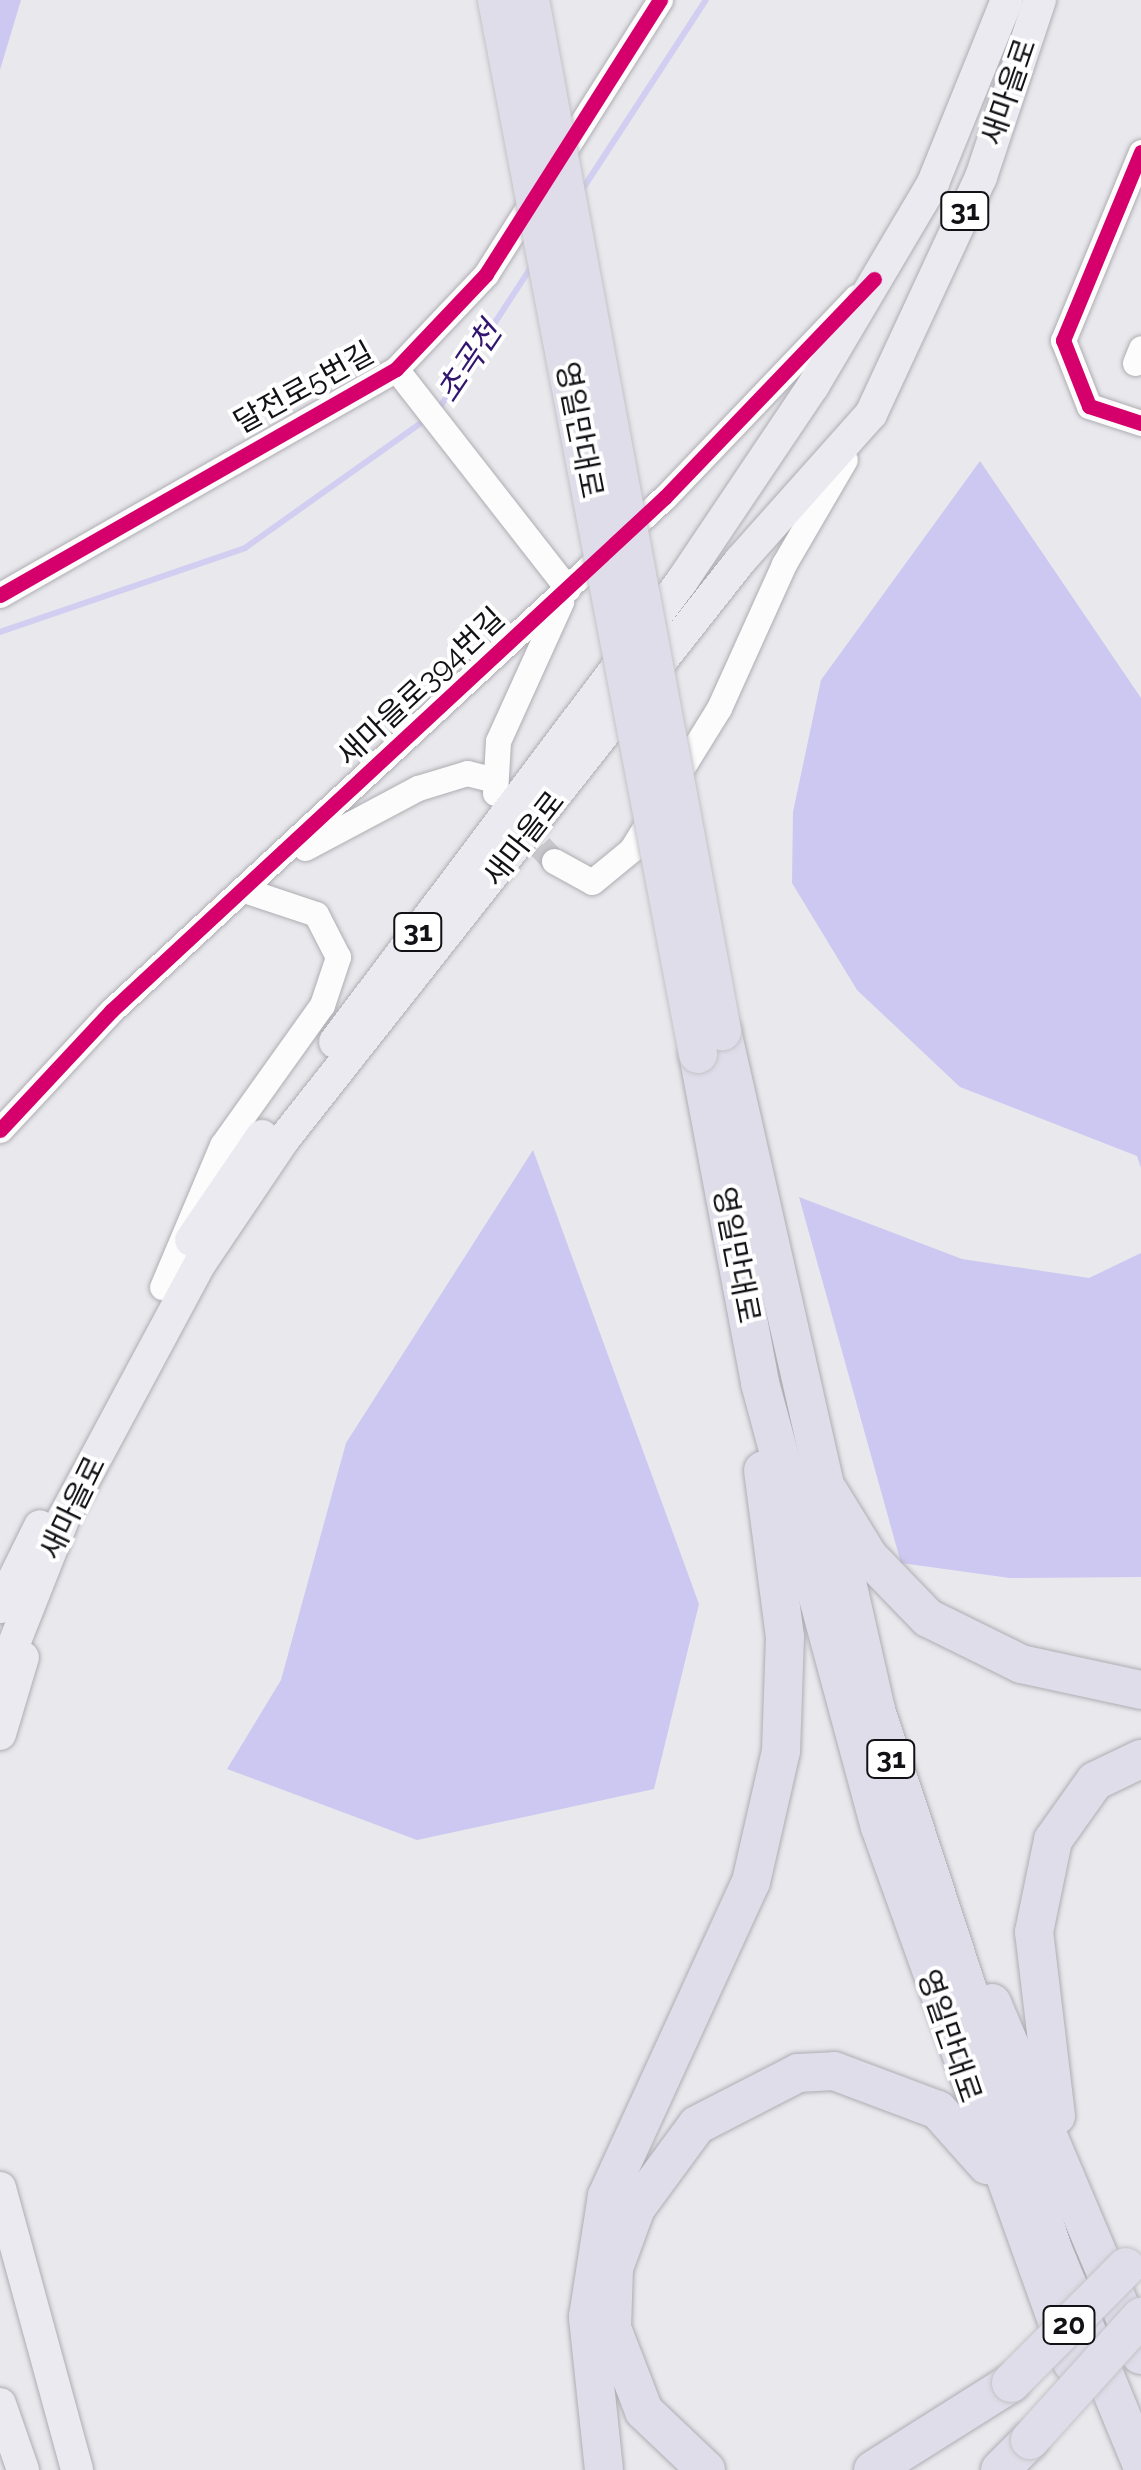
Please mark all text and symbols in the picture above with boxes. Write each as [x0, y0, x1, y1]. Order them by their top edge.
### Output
street label: 새마을로 [974, 34, 1044, 150]
road number: 31 [940, 188, 990, 234]
water label: 초곡천 [428, 315, 510, 409]
street label: 달전로5번길 [228, 335, 380, 441]
street label: 영일만대로 [548, 359, 610, 501]
street label: 새마을로394번길 [330, 600, 512, 774]
street label: 새마을로 [476, 784, 572, 894]
road number: 31 [393, 909, 443, 955]
street label: 영일만대로 [705, 1184, 767, 1326]
street label: 새마을로 [33, 1450, 113, 1566]
road number: 31 [866, 1736, 916, 1782]
street label: 영일만대로 [910, 1965, 988, 2107]
road number: 20 [1042, 2302, 1096, 2348]

